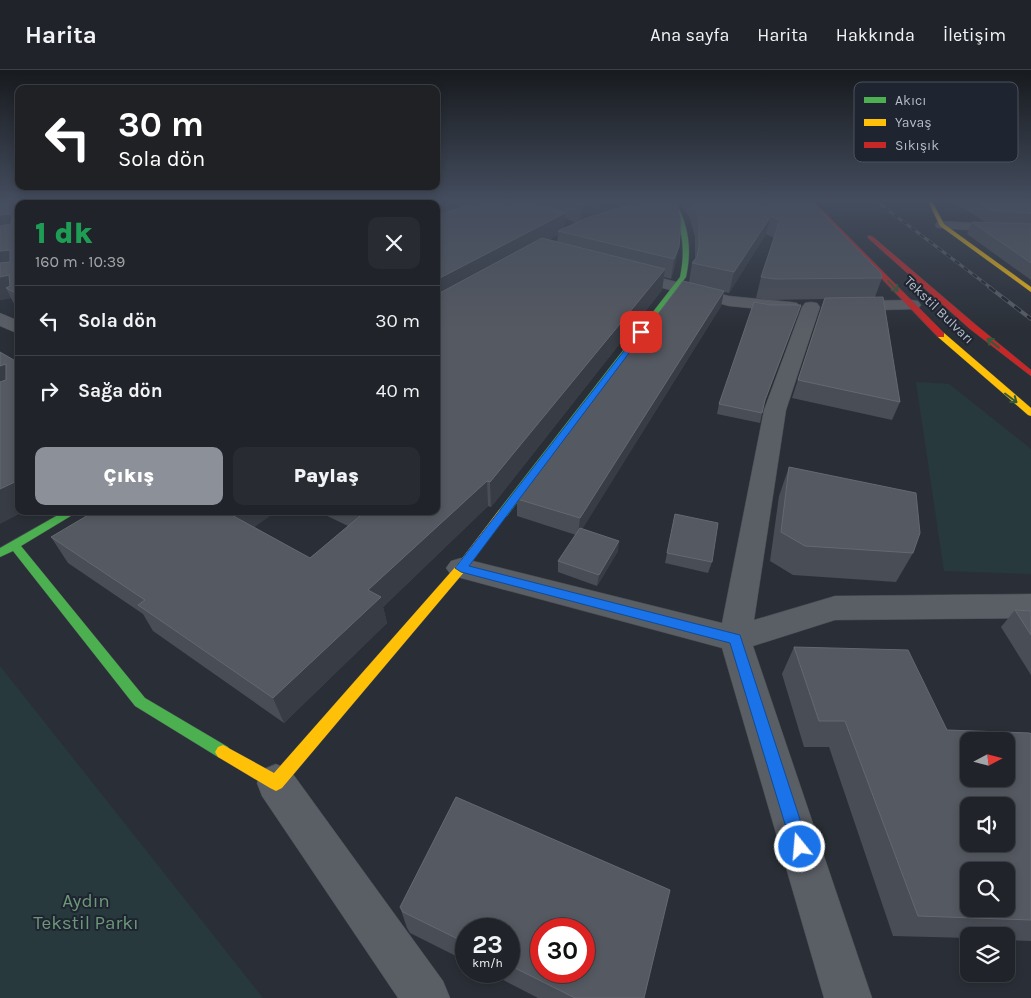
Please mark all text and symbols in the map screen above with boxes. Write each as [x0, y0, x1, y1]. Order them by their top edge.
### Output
text: Harita [25, 21, 97, 49]
text: Ana sayfa [650, 24, 729, 46]
text: Harita [757, 24, 808, 46]
text: Hakkında [836, 24, 915, 46]
text: İletişim [943, 24, 1006, 46]
legend [854, 82, 1018, 162]
text: Akıcı [895, 92, 927, 109]
text: 30 m [118, 104, 204, 145]
icon: left [35, 105, 100, 170]
text: Yavaş [895, 114, 932, 131]
text: Sıkışık [895, 137, 939, 154]
text: Sola dön [118, 146, 205, 172]
text: 1 dk [35, 215, 92, 251]
button: close [368, 217, 420, 269]
text: 160 m · 10:39 [35, 252, 125, 271]
street label: Tekstil Bulvarı [901, 273, 977, 347]
one-way arrow [887, 280, 899, 292]
icon: left [35, 307, 63, 335]
text: Sola dön [78, 310, 157, 332]
text: 30 m [375, 310, 420, 332]
pin [620, 311, 662, 353]
icon: arrive [627, 318, 655, 346]
one-way arrow [987, 338, 1000, 349]
icon: right [35, 377, 63, 405]
text: Sağa dön [78, 380, 162, 402]
text: 40 m [376, 380, 420, 402]
one-way arrow [1004, 392, 1017, 403]
button: Çıkış [35, 447, 223, 505]
button: Paylaş [233, 447, 420, 505]
north arrow [960, 732, 1015, 788]
map controls [960, 732, 1015, 982]
button: sound [960, 797, 1015, 852]
position arrow [773, 820, 825, 872]
button: search [960, 862, 1015, 917]
park label: Aydın Tekstil Parkı [33, 890, 139, 934]
speed limit sign: 30 [530, 918, 595, 983]
button: layers [960, 927, 1015, 982]
text: 23 [472, 930, 503, 959]
text: km/h [472, 956, 503, 970]

